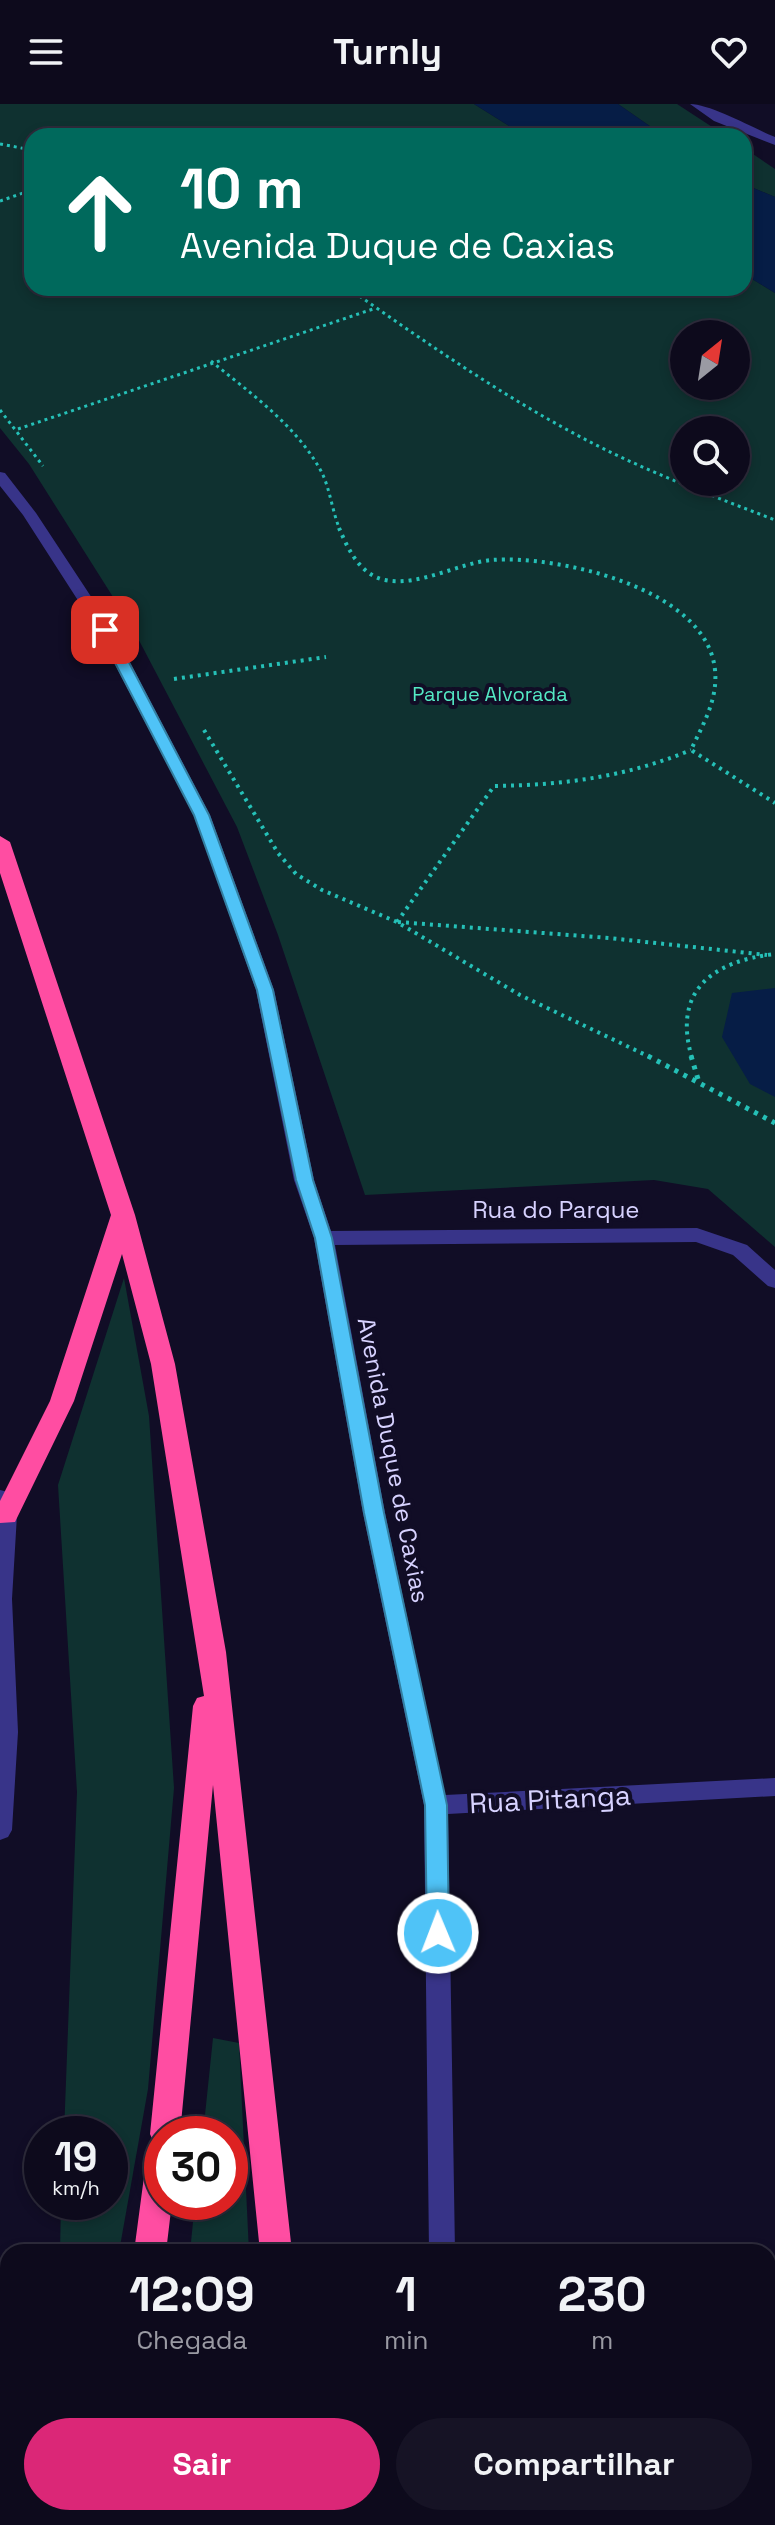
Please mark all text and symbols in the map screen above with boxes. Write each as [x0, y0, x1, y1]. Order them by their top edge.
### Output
text: Turnly [333, 29, 442, 75]
icon: menu [24, 30, 68, 74]
icon: heart [707, 30, 751, 74]
text: 10 m [180, 153, 304, 224]
icon: ahead [48, 160, 152, 264]
text: Avenida Duque de Caxias [180, 223, 615, 269]
north arrow [670, 320, 750, 400]
map controls [670, 320, 750, 496]
button: search [670, 416, 750, 496]
pin [71, 596, 139, 664]
icon: arrive [83, 608, 127, 652]
park label: Parque Alvorada [412, 681, 568, 707]
street label: Rua do Parque [472, 1194, 640, 1225]
street label: Avenida Duque de Caxias [351, 1315, 436, 1605]
street label: Rua Pitanga [468, 1777, 632, 1821]
position arrow [396, 1891, 480, 1975]
speed limit sign: 30 [144, 2116, 248, 2220]
text: 19 [55, 2132, 97, 2183]
text: km/h [52, 2175, 100, 2201]
text: 12:09 [129, 2264, 255, 2325]
text: 1 [395, 2264, 417, 2325]
text: 230 [558, 2264, 647, 2325]
text: Chegada [136, 2323, 247, 2357]
text: min [384, 2323, 429, 2357]
text: m [591, 2323, 613, 2357]
button: Sair [24, 2418, 380, 2510]
button: Compartilhar [396, 2418, 752, 2510]

